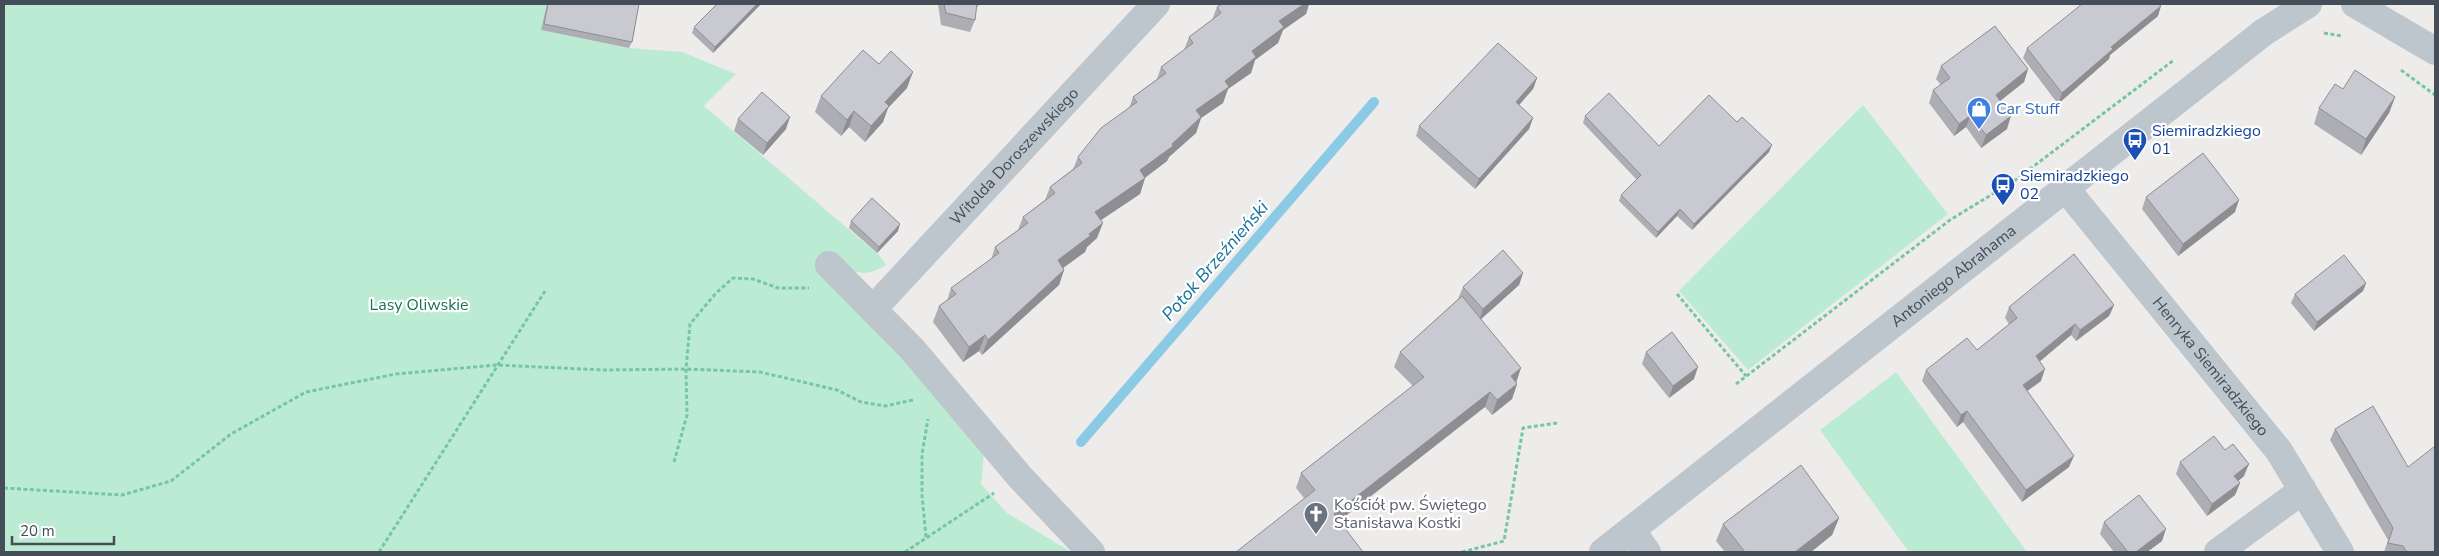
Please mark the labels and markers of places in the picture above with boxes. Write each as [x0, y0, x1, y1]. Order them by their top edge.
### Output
shop icon: Car Stuff [1966, 96, 1992, 130]
place label: Car Stuff [1996, 98, 2060, 120]
place label: Siemiradzkiego 01 [2152, 120, 2261, 160]
bus stop icon: Siemiradzkiego 01 [2122, 127, 2148, 161]
place label: Siemiradzkiego 02 [2020, 165, 2129, 205]
bus stop icon: Siemiradzkiego 02 [1990, 172, 2016, 206]
place label: Kościół pw. Świętego Stanisława Kostki [1334, 494, 1487, 534]
church icon: Kościół pw. Świętego Stanisława Kostki [1303, 501, 1329, 535]

